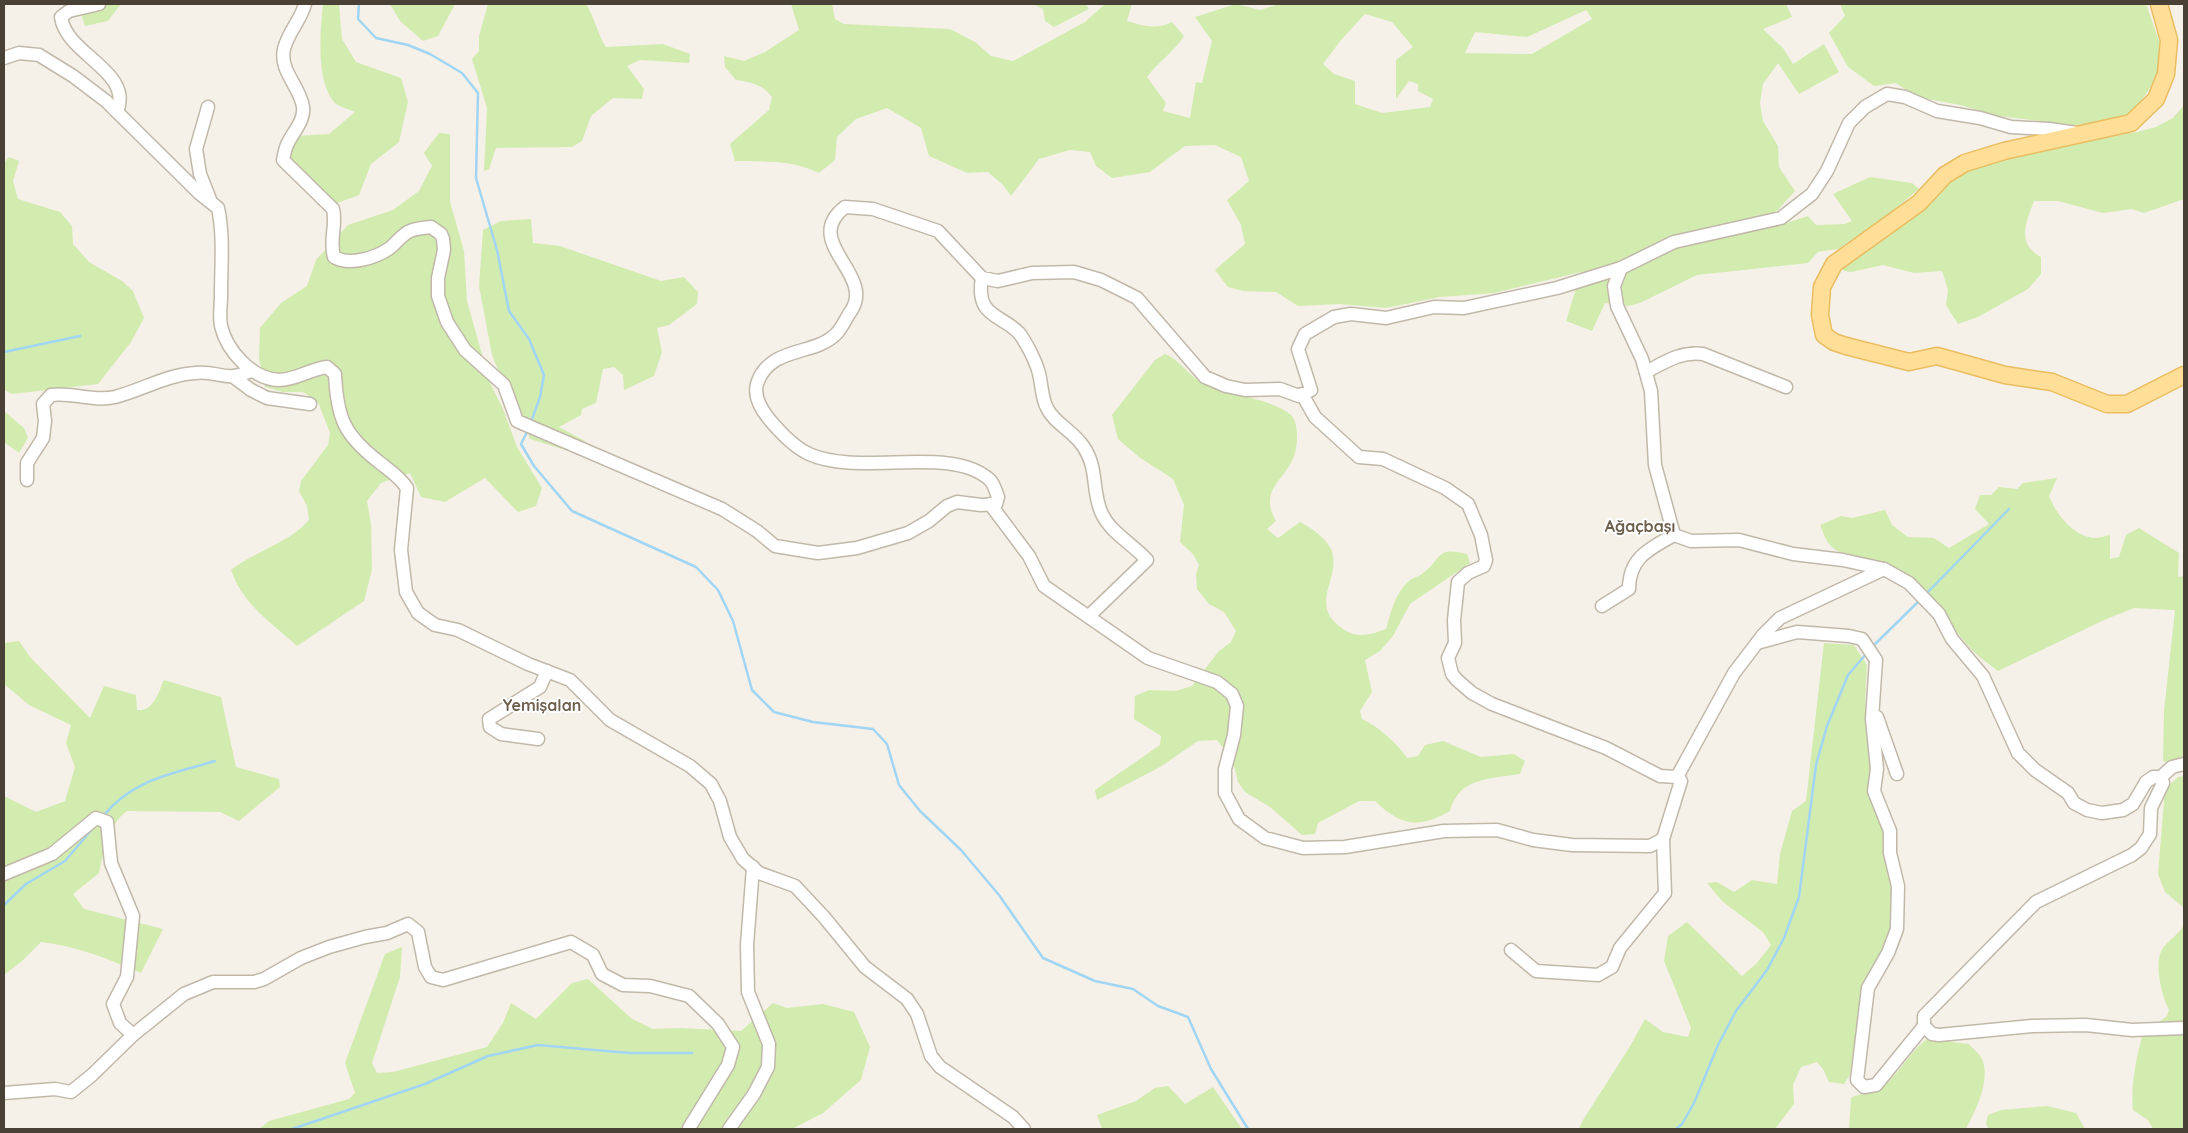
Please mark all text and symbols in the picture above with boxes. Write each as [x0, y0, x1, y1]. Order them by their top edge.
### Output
district label: Ağaçbaşı [1605, 516, 1675, 536]
district label: Yemişalan [503, 695, 581, 715]

